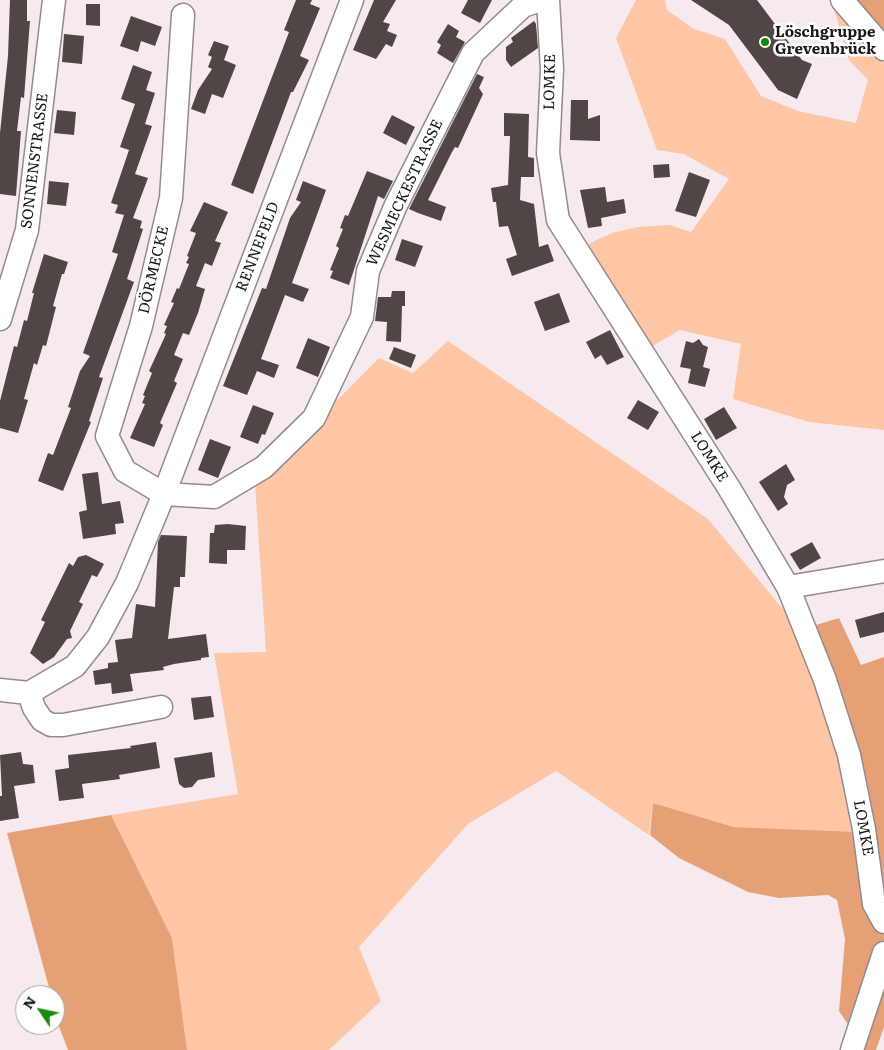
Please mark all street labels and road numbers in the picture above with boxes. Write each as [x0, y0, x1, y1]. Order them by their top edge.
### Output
street label: LOMKE [541, 54, 559, 110]
street label: SONNENSTRASSE [18, 92, 52, 230]
street label: WESMECKESTRASSE [363, 117, 447, 269]
street label: RENNEFELD [233, 200, 283, 294]
street label: DÖRMECKE [135, 224, 173, 316]
street label: LOMKE [686, 428, 732, 486]
street label: LOMKE [849, 799, 877, 857]

